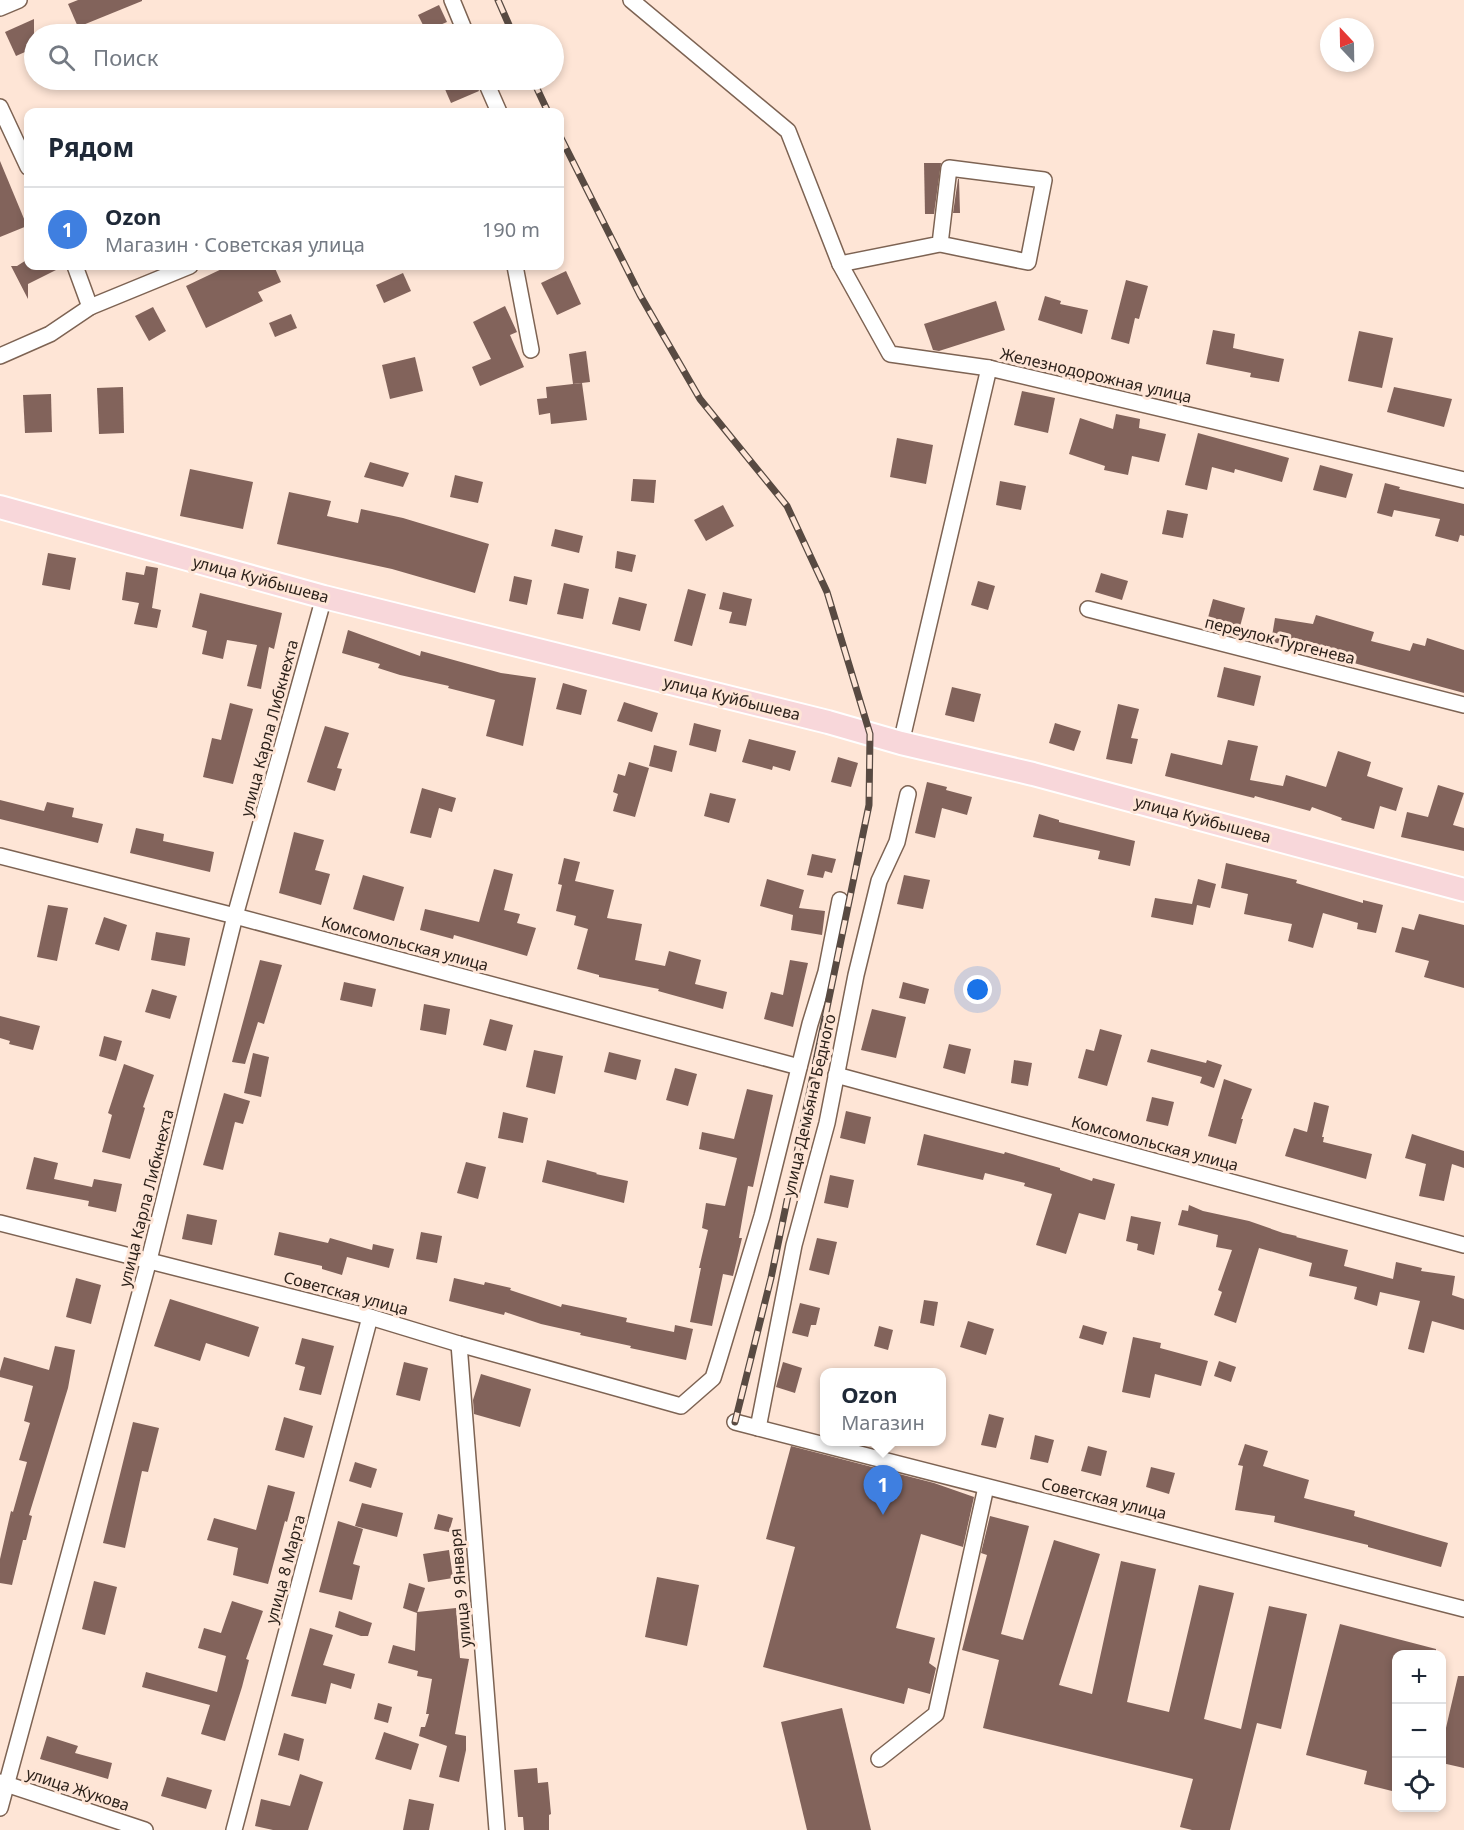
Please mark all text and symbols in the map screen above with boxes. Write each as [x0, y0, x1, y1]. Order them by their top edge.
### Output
north arrow [1320, 18, 1374, 72]
search box [24, 24, 564, 90]
icon: search [45, 41, 78, 74]
text: Поиск [93, 42, 158, 72]
text: Рядом [48, 129, 134, 165]
text: Ozon [105, 201, 161, 231]
text: 1 [62, 216, 73, 243]
text: 190 m [482, 216, 540, 243]
text: Магазин · Советская улица [105, 231, 365, 258]
street label: Железнодорожная улица [998, 342, 1194, 408]
street label: улица Куйбышева [190, 550, 332, 608]
street label: переулок Тургенева [1203, 611, 1357, 669]
street label: улица Карла Либкнехта [235, 637, 303, 819]
street label: улица Куйбышева [661, 670, 803, 726]
street label: улица Куйбышева [1132, 790, 1274, 848]
street label: Комсомольская улица [319, 910, 491, 976]
your location [963, 975, 992, 1004]
street label: улица Демьяна Бедного [777, 1012, 841, 1198]
street label: улица Карла Либкнехта [113, 1107, 179, 1289]
street label: Комсомольская улица [1069, 1110, 1241, 1176]
street label: Советская улица [281, 1266, 411, 1320]
popup [820, 1368, 946, 1446]
text: Ozon [841, 1379, 898, 1409]
text: Магазин [841, 1409, 925, 1436]
pin: 1 [864, 1466, 902, 1515]
street label: Советская улица [1039, 1472, 1169, 1524]
street label: улица 8 Марта [260, 1512, 310, 1626]
street label: улица 9 Января [444, 1527, 476, 1649]
map controls [1392, 1650, 1446, 1812]
button: + [1392, 1650, 1446, 1704]
button: − [1392, 1704, 1446, 1758]
button: locate [1392, 1758, 1446, 1812]
street label: улица Жукова [23, 1762, 133, 1816]

